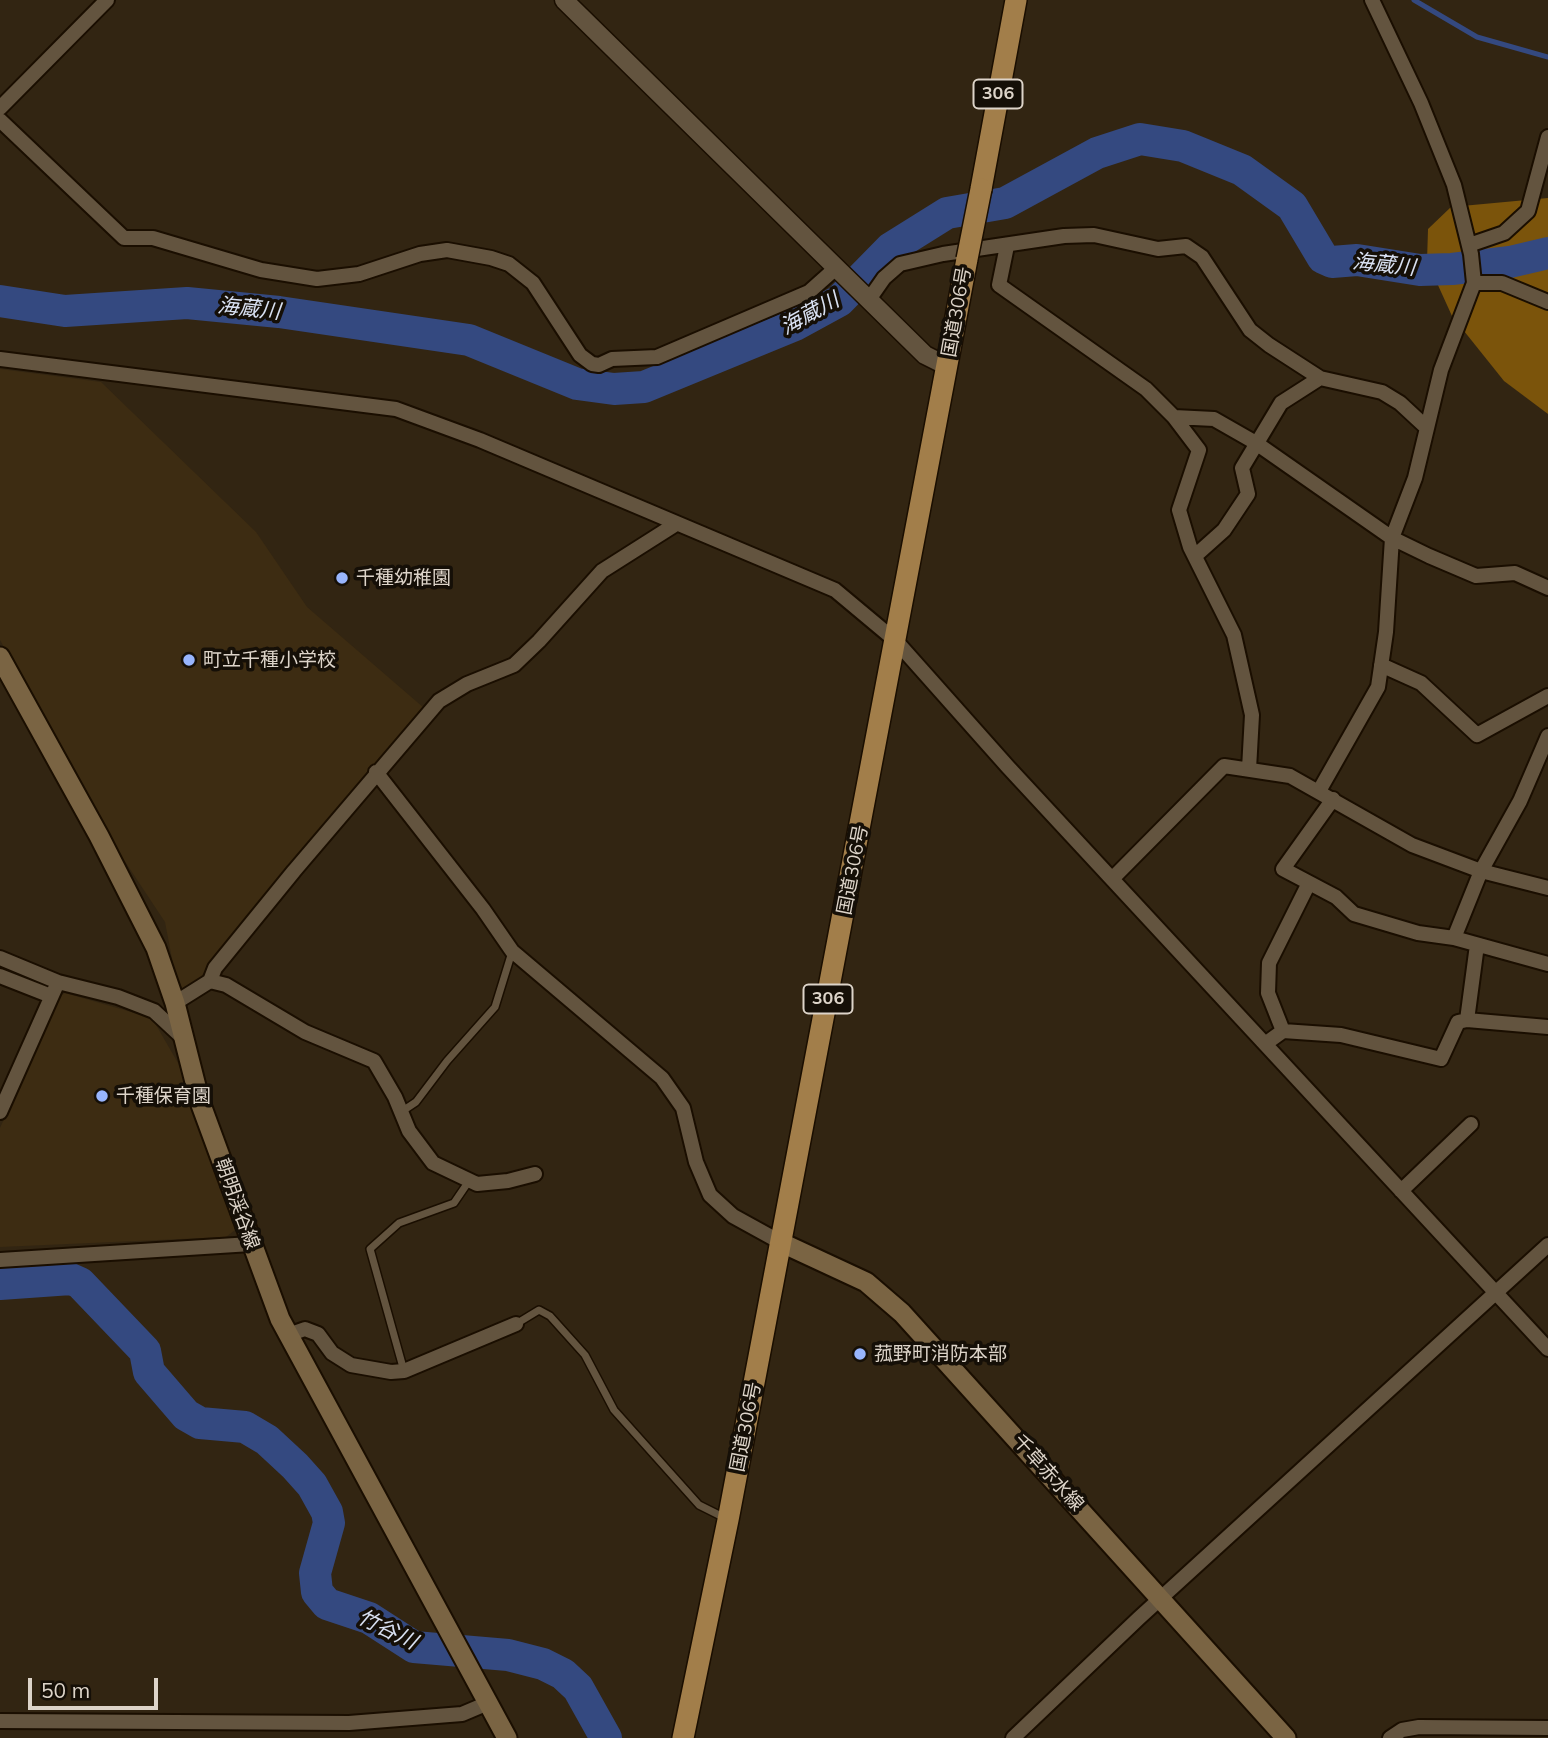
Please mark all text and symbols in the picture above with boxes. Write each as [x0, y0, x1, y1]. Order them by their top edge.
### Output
road number: 306 [974, 80, 1023, 108]
water label: 海蔵川 [1351, 249, 1417, 281]
street label: 国道306号 [938, 265, 976, 359]
water label: 海蔵川 [776, 288, 844, 340]
water label: 海蔵川 [216, 293, 282, 325]
place label: 千種幼稚園 [356, 567, 451, 589]
marker: 千種幼稚園 [334, 570, 350, 586]
place label: 町立千種小学校 [203, 649, 336, 671]
marker: 町立千種小学校 [181, 652, 197, 668]
street label: 国道306号 [833, 823, 873, 917]
road number: 306 [804, 984, 852, 1014]
place label: 千種保育園 [116, 1085, 211, 1107]
marker: 千種保育園 [94, 1088, 110, 1104]
street label: 朝明渓谷線 [210, 1155, 264, 1253]
place label: 菰野町消防本部 [874, 1343, 1007, 1365]
marker: 菰野町消防本部 [852, 1346, 868, 1362]
street label: 国道306号 [726, 1380, 766, 1474]
street label: 千草赤水線 [1008, 1430, 1088, 1516]
water label: 竹谷川 [353, 1605, 421, 1655]
scale bar [32, 1664, 161, 1708]
text: 50 m [41, 1677, 90, 1703]

